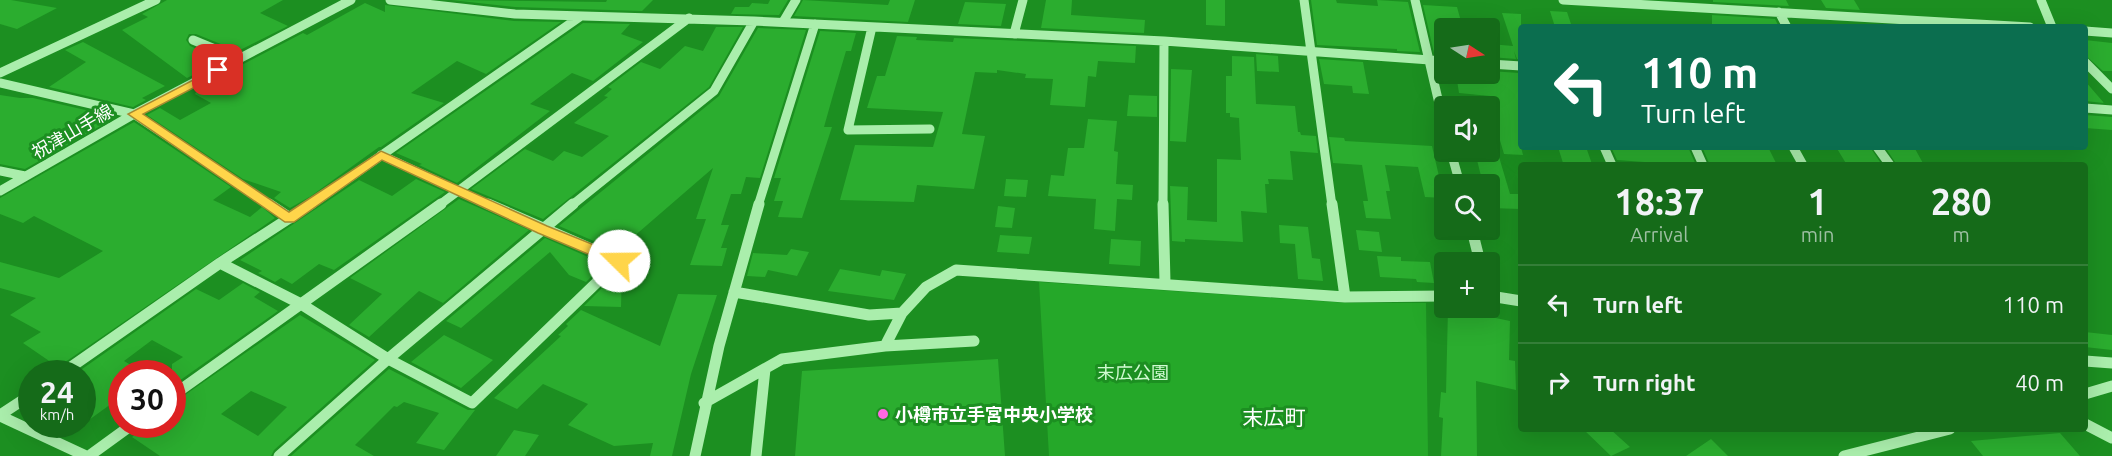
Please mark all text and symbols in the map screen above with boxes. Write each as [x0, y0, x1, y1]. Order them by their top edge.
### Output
north arrow [1434, 18, 1500, 84]
map controls [1434, 18, 1500, 318]
pin [192, 44, 243, 95]
icon: left [1542, 48, 1620, 126]
text: 110 m [1641, 49, 1758, 96]
icon: arrive [201, 53, 234, 86]
button: sound [1434, 96, 1500, 162]
text: Turn left [1641, 98, 1745, 128]
street label: 祝津山手線 [28, 100, 116, 162]
button: search [1434, 174, 1500, 240]
text: 18:37 [1614, 181, 1704, 222]
text: 1 [1807, 181, 1828, 222]
text: 280 [1931, 181, 1992, 222]
text: Arrival [1630, 223, 1689, 246]
text: min [1801, 223, 1834, 246]
text: m [1953, 223, 1970, 246]
position arrow [587, 229, 651, 293]
button: + [1434, 252, 1500, 318]
icon: left [1542, 288, 1575, 321]
text: Turn left [1593, 292, 1683, 317]
text: 110 m [2003, 292, 2064, 317]
speed limit sign: 30 [108, 360, 186, 438]
park label: 末広公園 [1097, 362, 1169, 382]
icon: right [1542, 366, 1575, 399]
text: Turn right [1593, 370, 1695, 395]
text: 40 m [2015, 370, 2064, 395]
text: 24 [40, 375, 74, 409]
place label: 小樽市立手宮中央小学校 [895, 404, 1093, 424]
district label: 末広町 [1243, 405, 1306, 429]
text: km/h [40, 406, 74, 423]
marker: 小樽市立手宮中央小学校 [876, 407, 890, 421]

